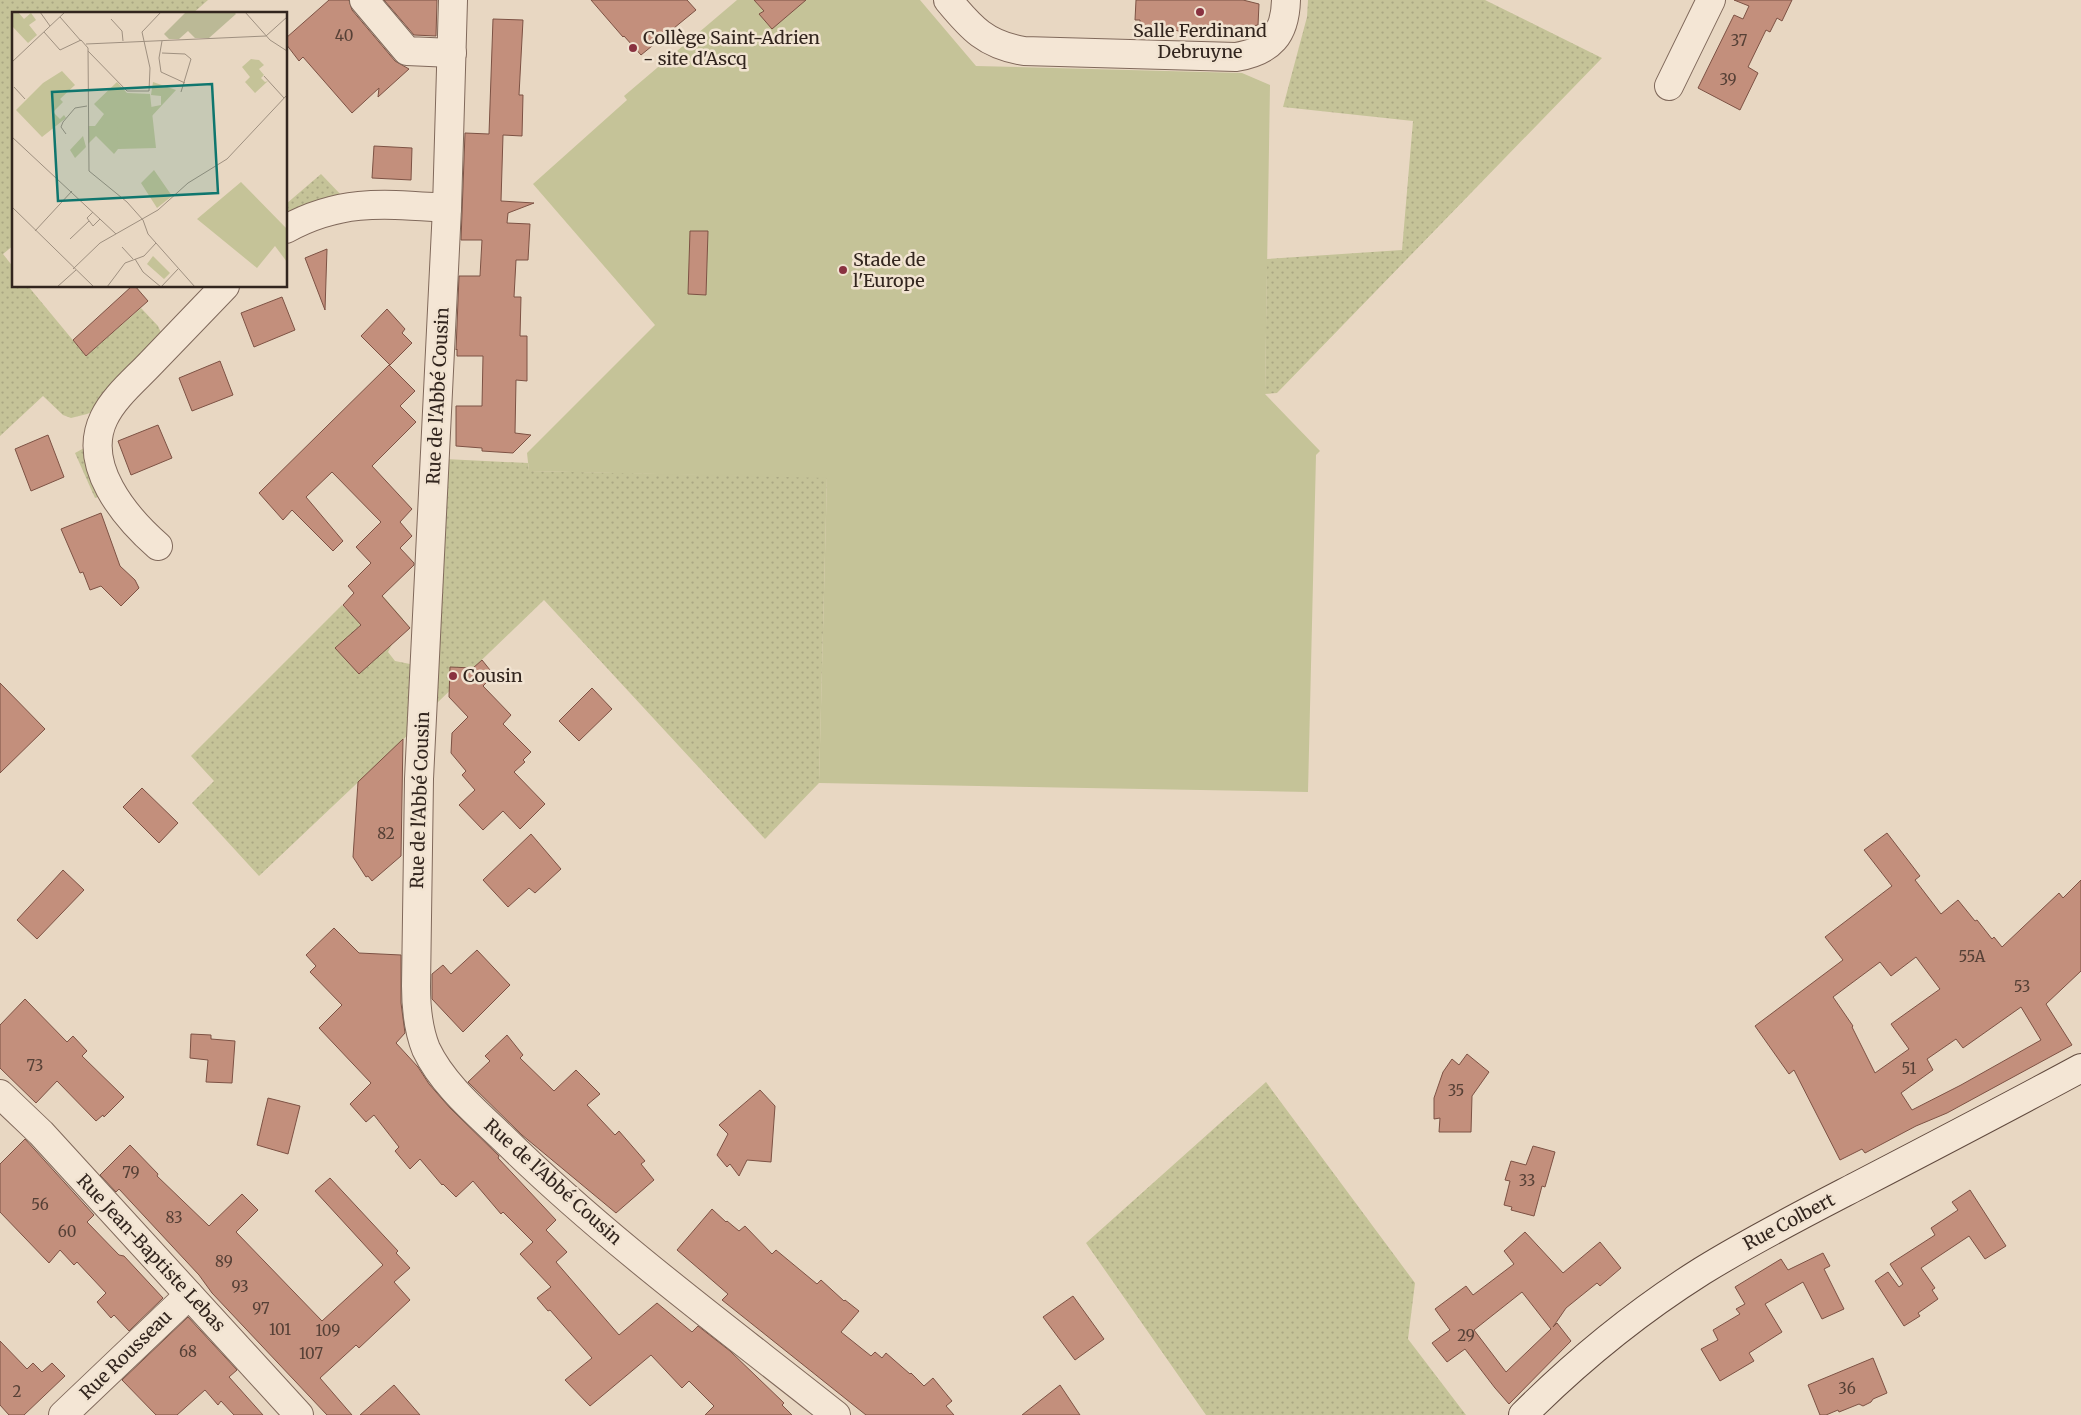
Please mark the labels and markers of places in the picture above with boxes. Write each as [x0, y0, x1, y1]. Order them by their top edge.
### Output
marker: Salle Ferdinand Debruyne [1194, 6, 1206, 18]
place label: Salle Ferdinand Debruyne [1133, 19, 1267, 63]
place label: Collège Saint-Adrien - site d'Ascq [643, 26, 820, 70]
marker: Collège Saint-Adrien - site d'Ascq [627, 42, 639, 54]
place label: Stade de l'Europe [853, 248, 926, 292]
marker: Stade de l'Europe [837, 264, 849, 276]
place label: Cousin [463, 664, 523, 687]
marker: Cousin [447, 670, 459, 682]

